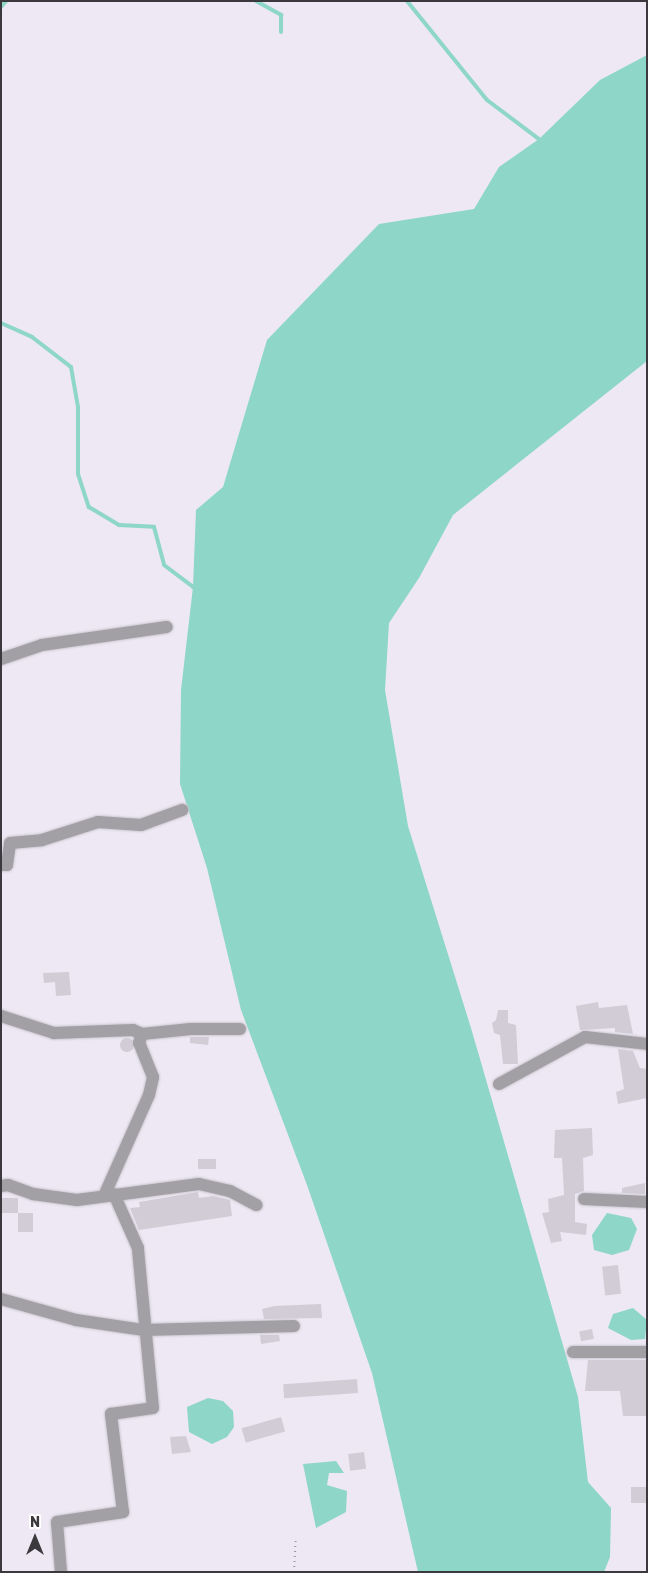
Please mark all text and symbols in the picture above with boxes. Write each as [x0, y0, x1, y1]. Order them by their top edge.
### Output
north arrow [10, 1513, 60, 1563]
text: N [30, 1514, 40, 1531]

